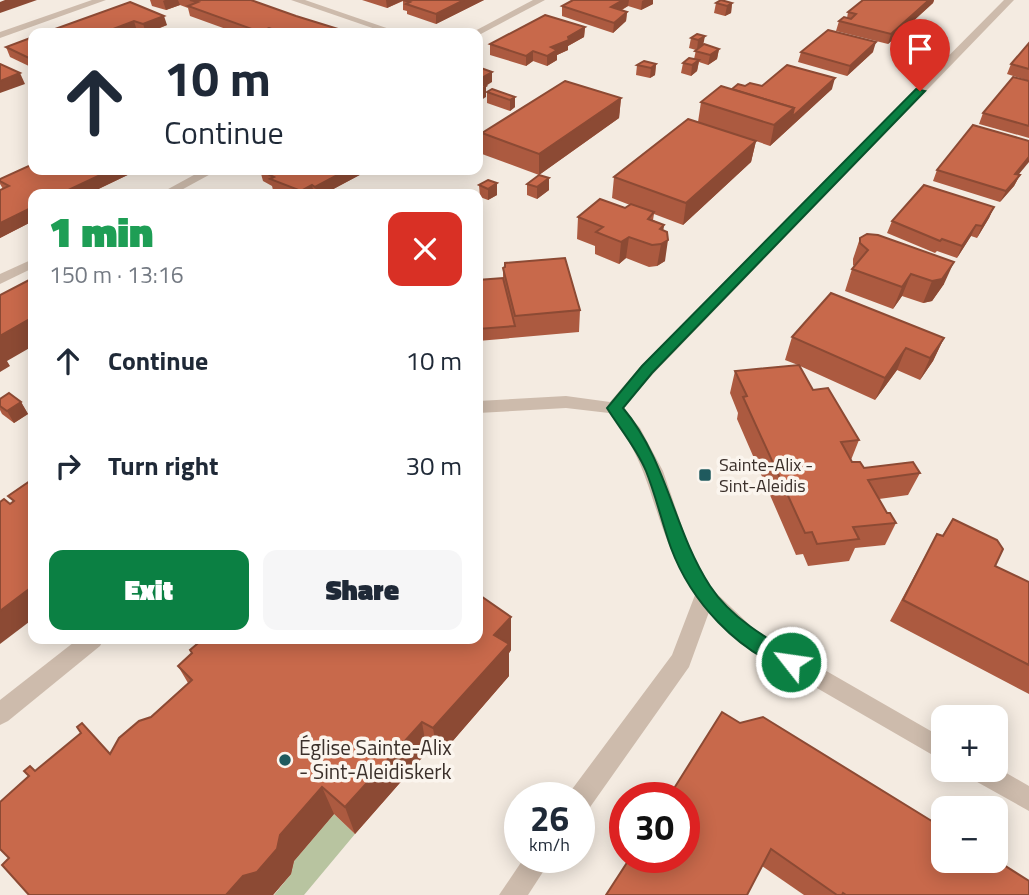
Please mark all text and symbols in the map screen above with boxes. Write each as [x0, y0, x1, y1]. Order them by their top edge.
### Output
pin [890, 19, 950, 91]
icon: arrive [901, 30, 939, 68]
text: 10 m [164, 40, 271, 115]
icon: ahead [49, 56, 140, 147]
text: Continue [164, 108, 284, 156]
text: 1 min [49, 199, 153, 263]
button: close [388, 212, 462, 286]
text: 150 m · 13:16 [49, 257, 184, 292]
text: Continue [108, 341, 208, 380]
text: 10 m [405, 341, 462, 380]
icon: ahead [49, 342, 87, 380]
text: Turn right [108, 446, 219, 485]
text: 30 m [405, 446, 462, 485]
icon: right [49, 447, 87, 485]
place label: Sainte-Alix - Sint-Aleidis [719, 451, 813, 499]
marker: Sainte-Alix - Sint-Aleidis [697, 467, 713, 483]
button: Exit [49, 550, 249, 630]
button: Share [263, 550, 462, 630]
position arrow [754, 625, 828, 699]
map controls [931, 705, 1008, 873]
button: + [931, 705, 1008, 782]
place label: Église Sainte-Alix - Sint-Aleidiskerk [299, 731, 452, 787]
marker: Église Sainte-Alix - Sint-Aleidiskerk [277, 752, 293, 768]
speed limit sign: 30 [609, 782, 700, 873]
text: 26 [530, 791, 569, 845]
button: − [931, 796, 1008, 873]
text: km/h [529, 831, 570, 858]

